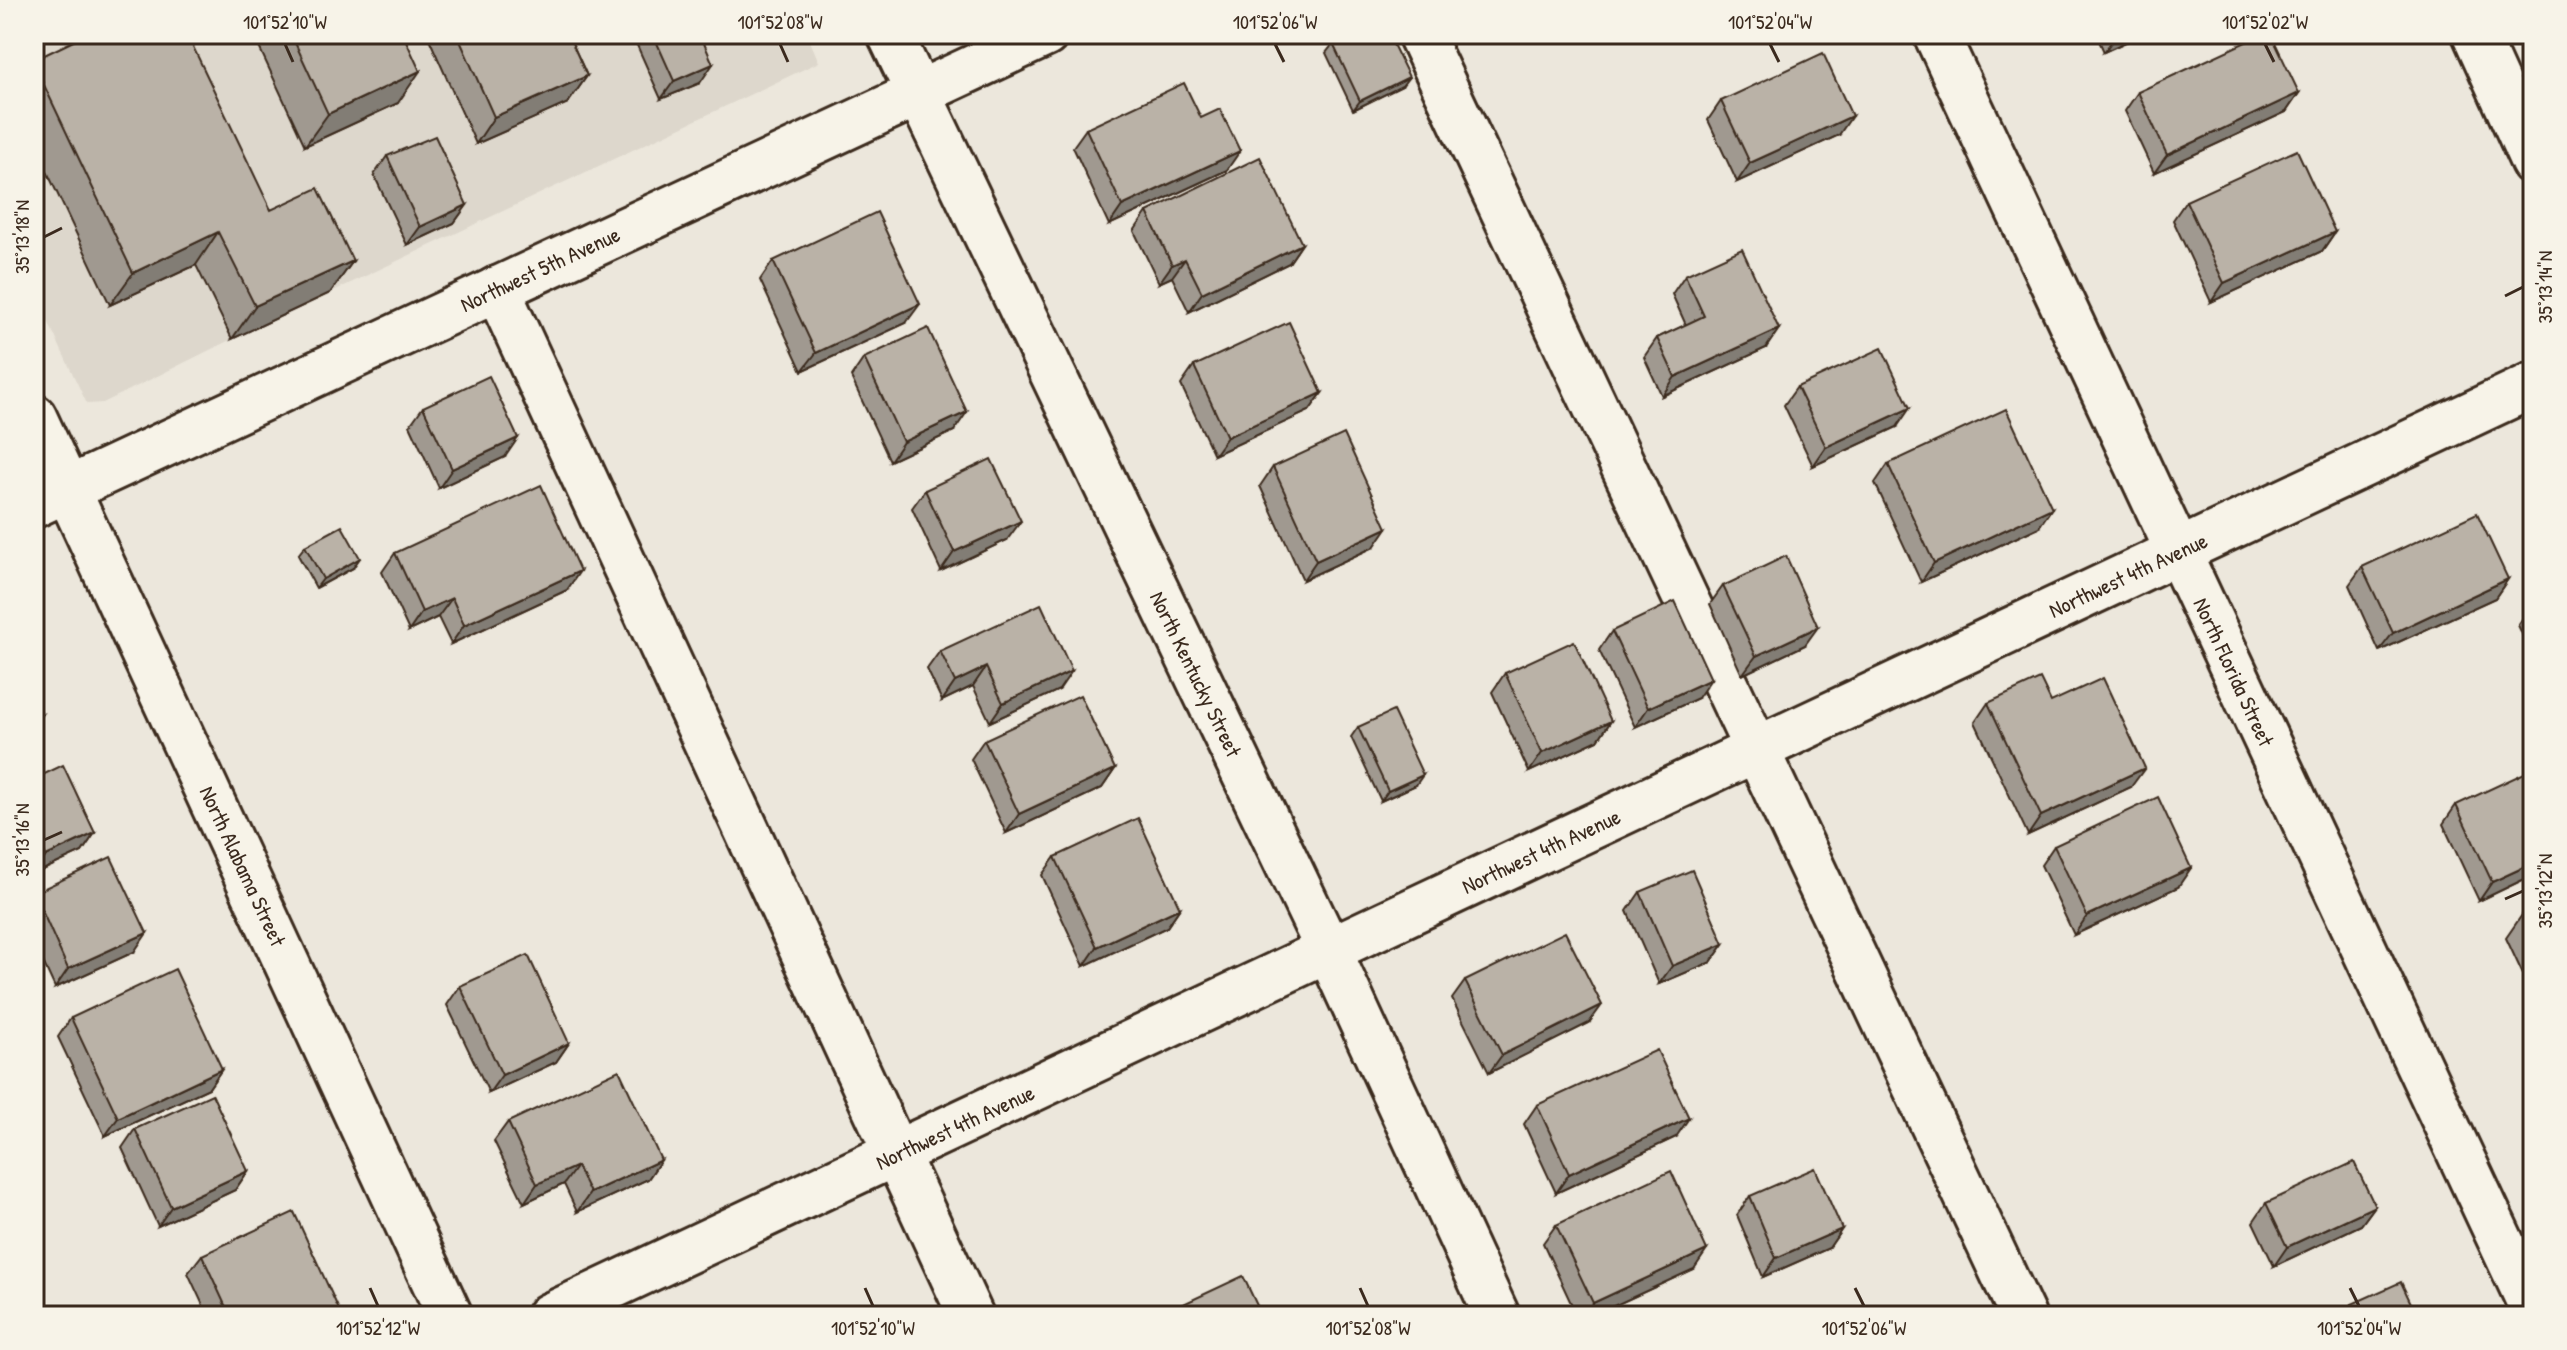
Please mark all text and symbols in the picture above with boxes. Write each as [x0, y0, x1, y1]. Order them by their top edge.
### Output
text: 101°52'10"W [243, 8, 328, 35]
text: 101°52'08"W [737, 8, 823, 35]
text: 101°52'06"W [1233, 8, 1318, 35]
text: 101°52'04"W [1728, 8, 1813, 35]
text: 101°52'02"W [2222, 8, 2309, 35]
text: 35°13'18"N [8, 200, 35, 274]
street label: Northwest 5th Avenue [455, 219, 625, 319]
text: 35°13'14"N [2531, 250, 2558, 324]
street label: Northwest 4th Avenue [2044, 525, 2212, 625]
street label: North Kentucky Street [1143, 586, 1249, 762]
street label: North Florida Street [2186, 593, 2282, 752]
street label: North Alabama Street [193, 781, 293, 951]
street label: Northwest 4th Avenue [1457, 801, 1625, 901]
text: 35°13'16"N [8, 803, 35, 877]
text: 35°13'12"N [2531, 854, 2558, 928]
street label: Northwest 4th Avenue [871, 1077, 1039, 1177]
text: 101°52'12"W [336, 1314, 421, 1341]
text: 101°52'10"W [831, 1314, 916, 1341]
text: 101°52'08"W [1325, 1314, 1411, 1341]
text: 101°52'06"W [1822, 1314, 1907, 1341]
text: 101°52'04"W [2317, 1314, 2402, 1341]

